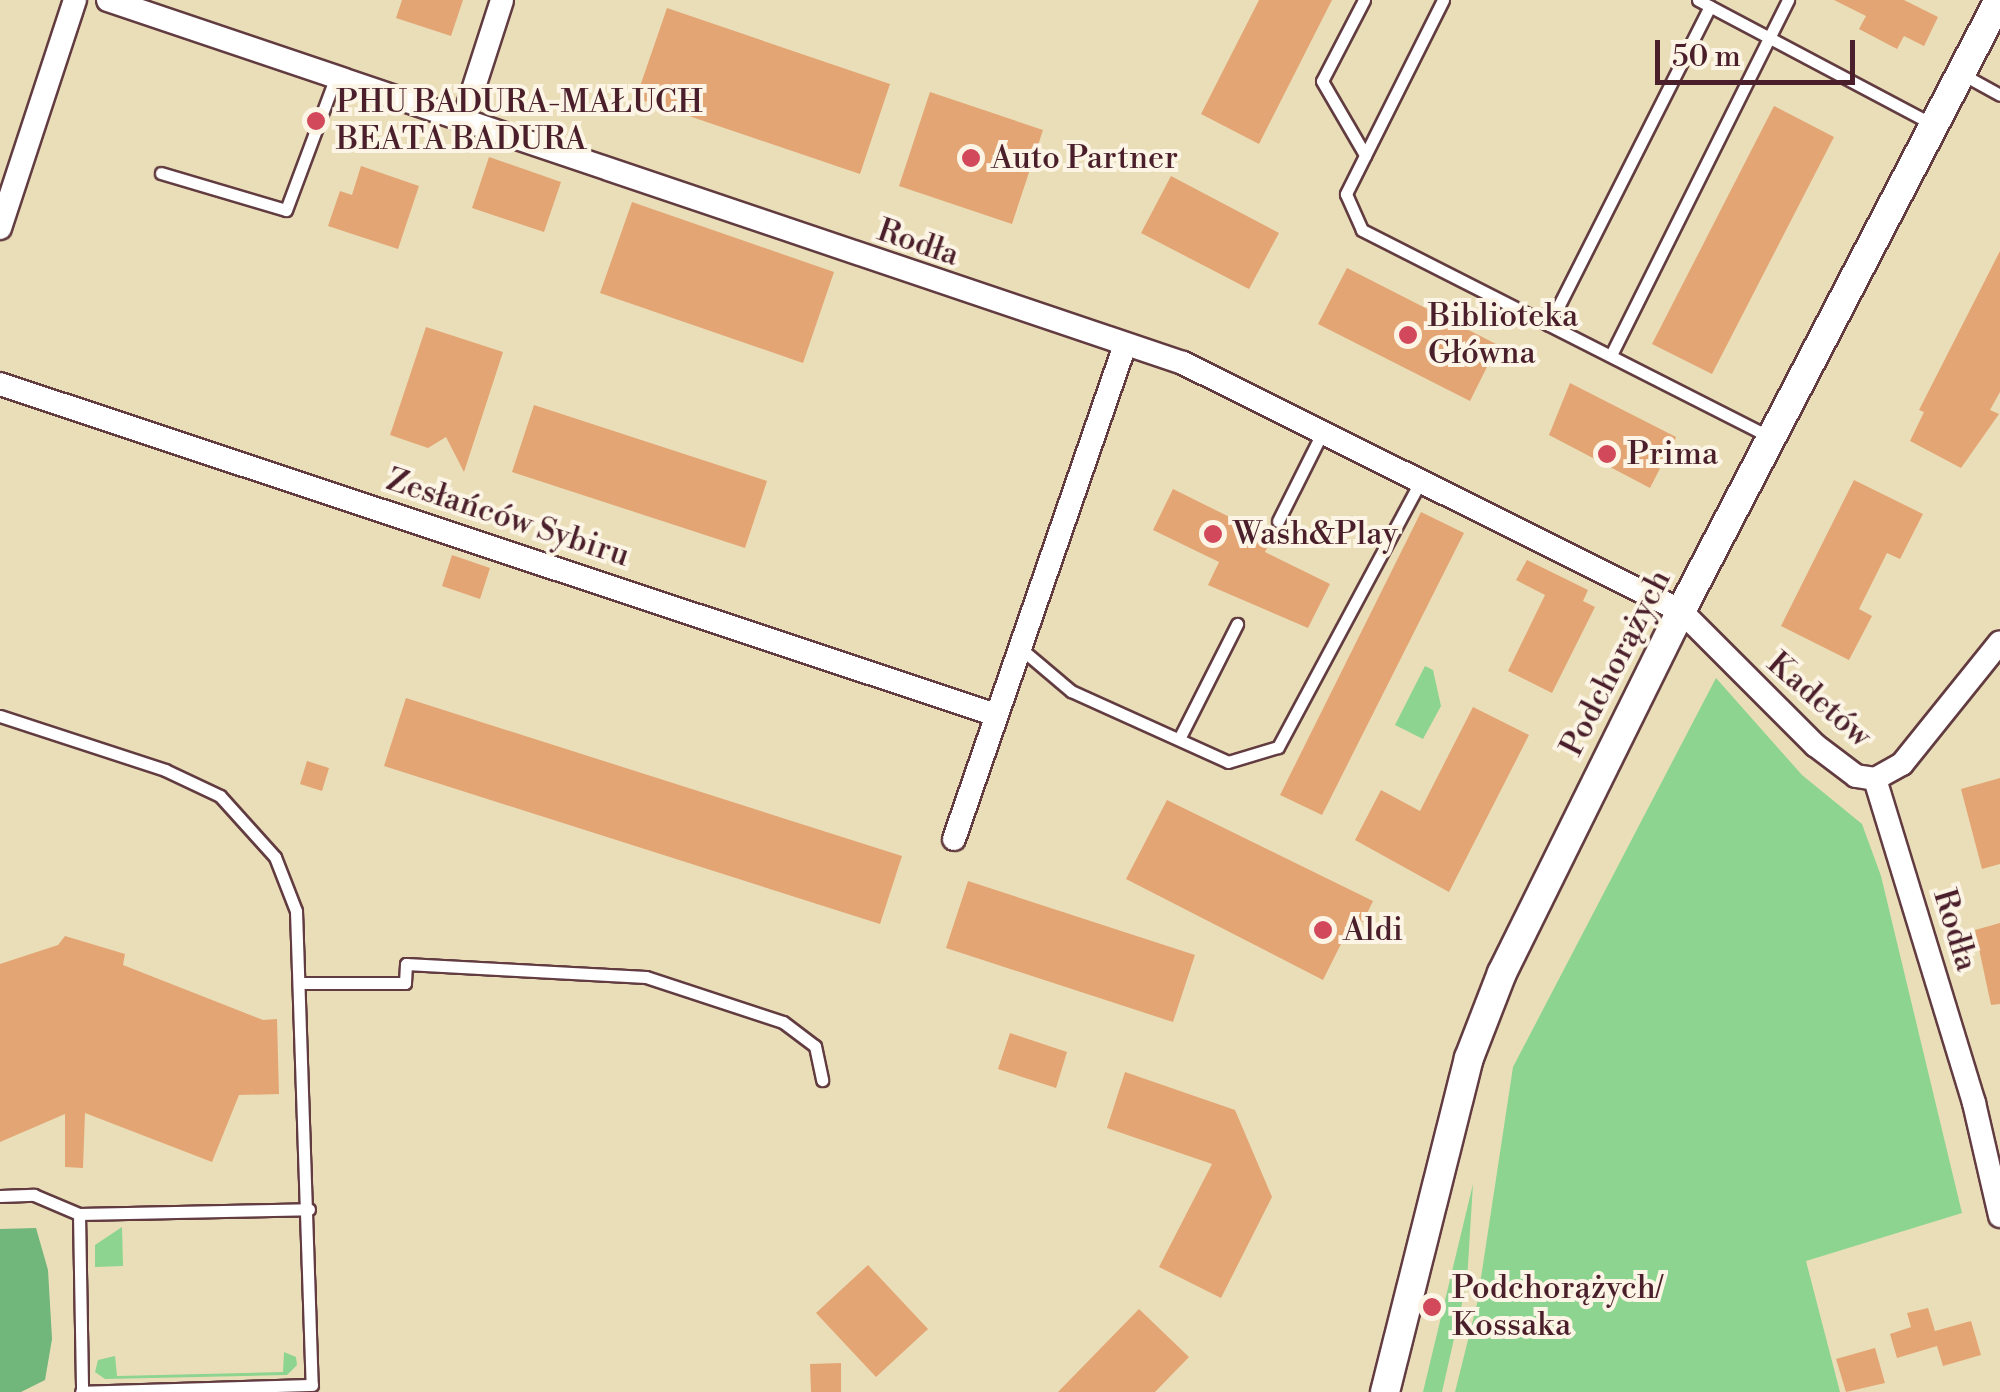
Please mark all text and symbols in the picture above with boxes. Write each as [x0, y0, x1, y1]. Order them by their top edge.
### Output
scale bar [1660, 20, 1860, 82]
text: 50 m [1672, 38, 1741, 76]
place label: PHU BADURA-MAŁUCH BEATA BADURA [336, 84, 703, 159]
marker: PHU BADURA-MAŁUCH BEATA BADURA [305, 110, 327, 132]
place label: Auto Partner [991, 139, 1178, 177]
marker: Auto Partner [960, 147, 982, 169]
street label: Rodła [872, 211, 964, 275]
place label: Biblioteka Główna [1428, 298, 1578, 373]
marker: Biblioteka Główna [1397, 324, 1419, 346]
place label: Prima [1627, 435, 1718, 473]
marker: Prima [1596, 443, 1618, 465]
street label: Zesłańców Sybiru [382, 461, 634, 575]
place label: Wash&Play [1233, 515, 1398, 553]
marker: Wash&Play [1202, 523, 1224, 545]
street label: Podchorążych [1553, 563, 1679, 763]
street label: Kadetów [1759, 644, 1879, 756]
street label: Rodła [1924, 884, 1986, 976]
place label: Aldi [1343, 911, 1403, 949]
marker: Aldi [1312, 919, 1334, 941]
place label: Podchorążych/ Kossaka [1452, 1270, 1662, 1345]
marker: Podchorążych/ Kossaka [1421, 1296, 1443, 1318]

